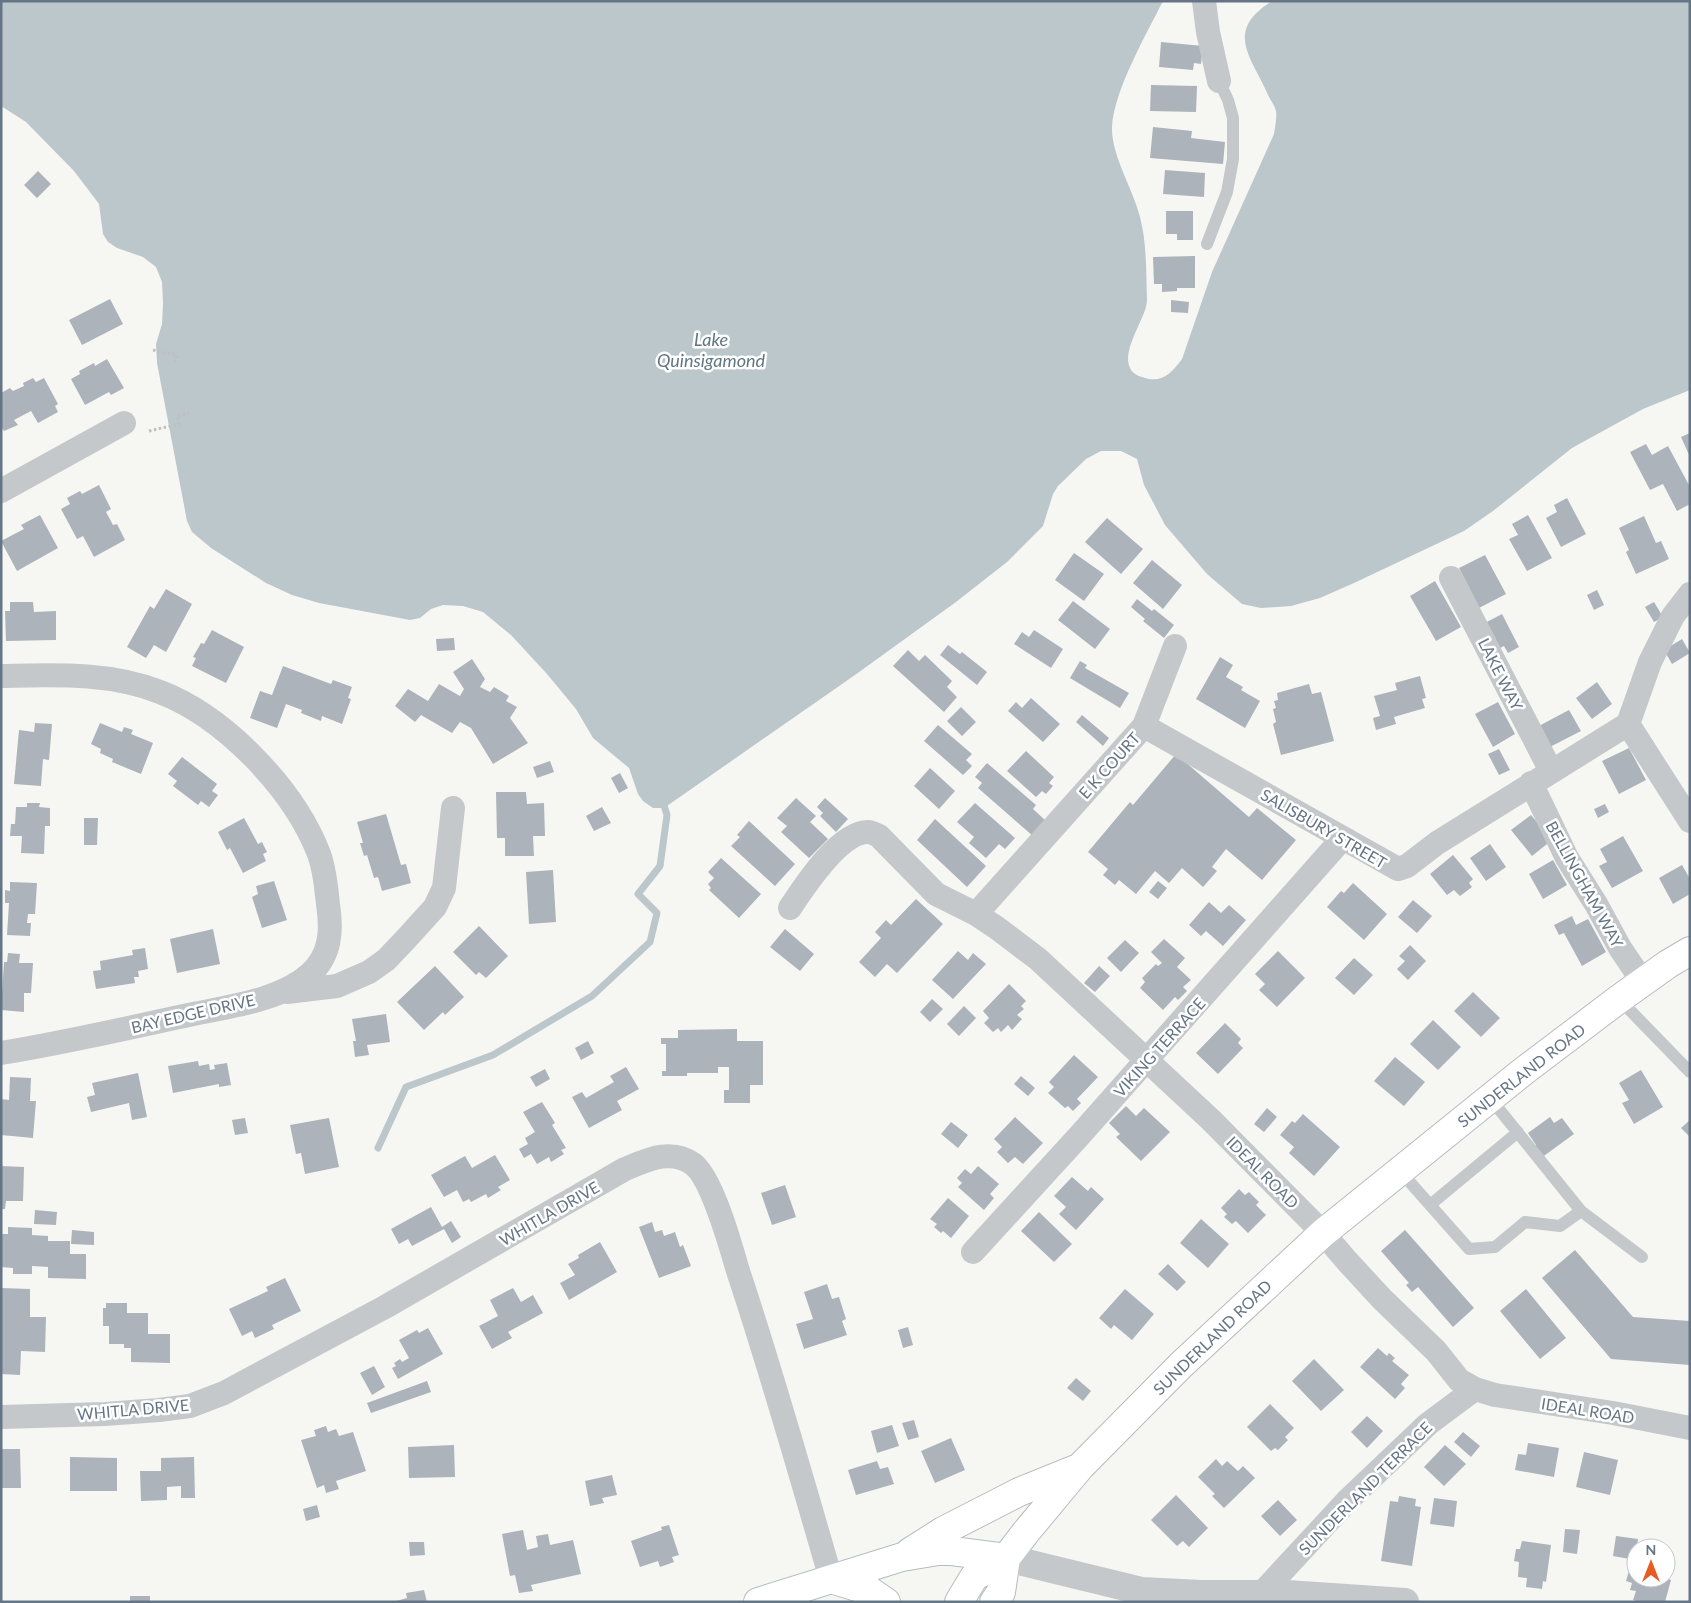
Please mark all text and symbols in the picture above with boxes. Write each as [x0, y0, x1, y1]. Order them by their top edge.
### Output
water label: Lake Quinsigamond [657, 328, 766, 371]
street label: LAKE WAY [1475, 635, 1527, 713]
street label: E K COURT [1074, 728, 1144, 802]
street label: SALISBURY STREET [1258, 784, 1391, 872]
street label: BELLINGHAM WAY [1542, 817, 1628, 951]
street label: BAY EDGE DRIVE [129, 990, 257, 1036]
street label: VIKING TERRACE [1109, 993, 1209, 1101]
street label: SUNDERLAND ROAD [1453, 1019, 1589, 1131]
street label: IDEAL ROAD [1223, 1132, 1303, 1212]
street label: WHITLA DRIVE [496, 1177, 602, 1249]
street label: SUNDERLAND ROAD [1149, 1276, 1275, 1398]
street label: IDEAL ROAD [1540, 1393, 1636, 1427]
street label: WHITLA DRIVE [76, 1395, 190, 1423]
street label: SUNDERLAND TERRACE [1295, 1418, 1435, 1558]
north arrow [1626, 1538, 1676, 1588]
text: N [1646, 1541, 1656, 1558]

